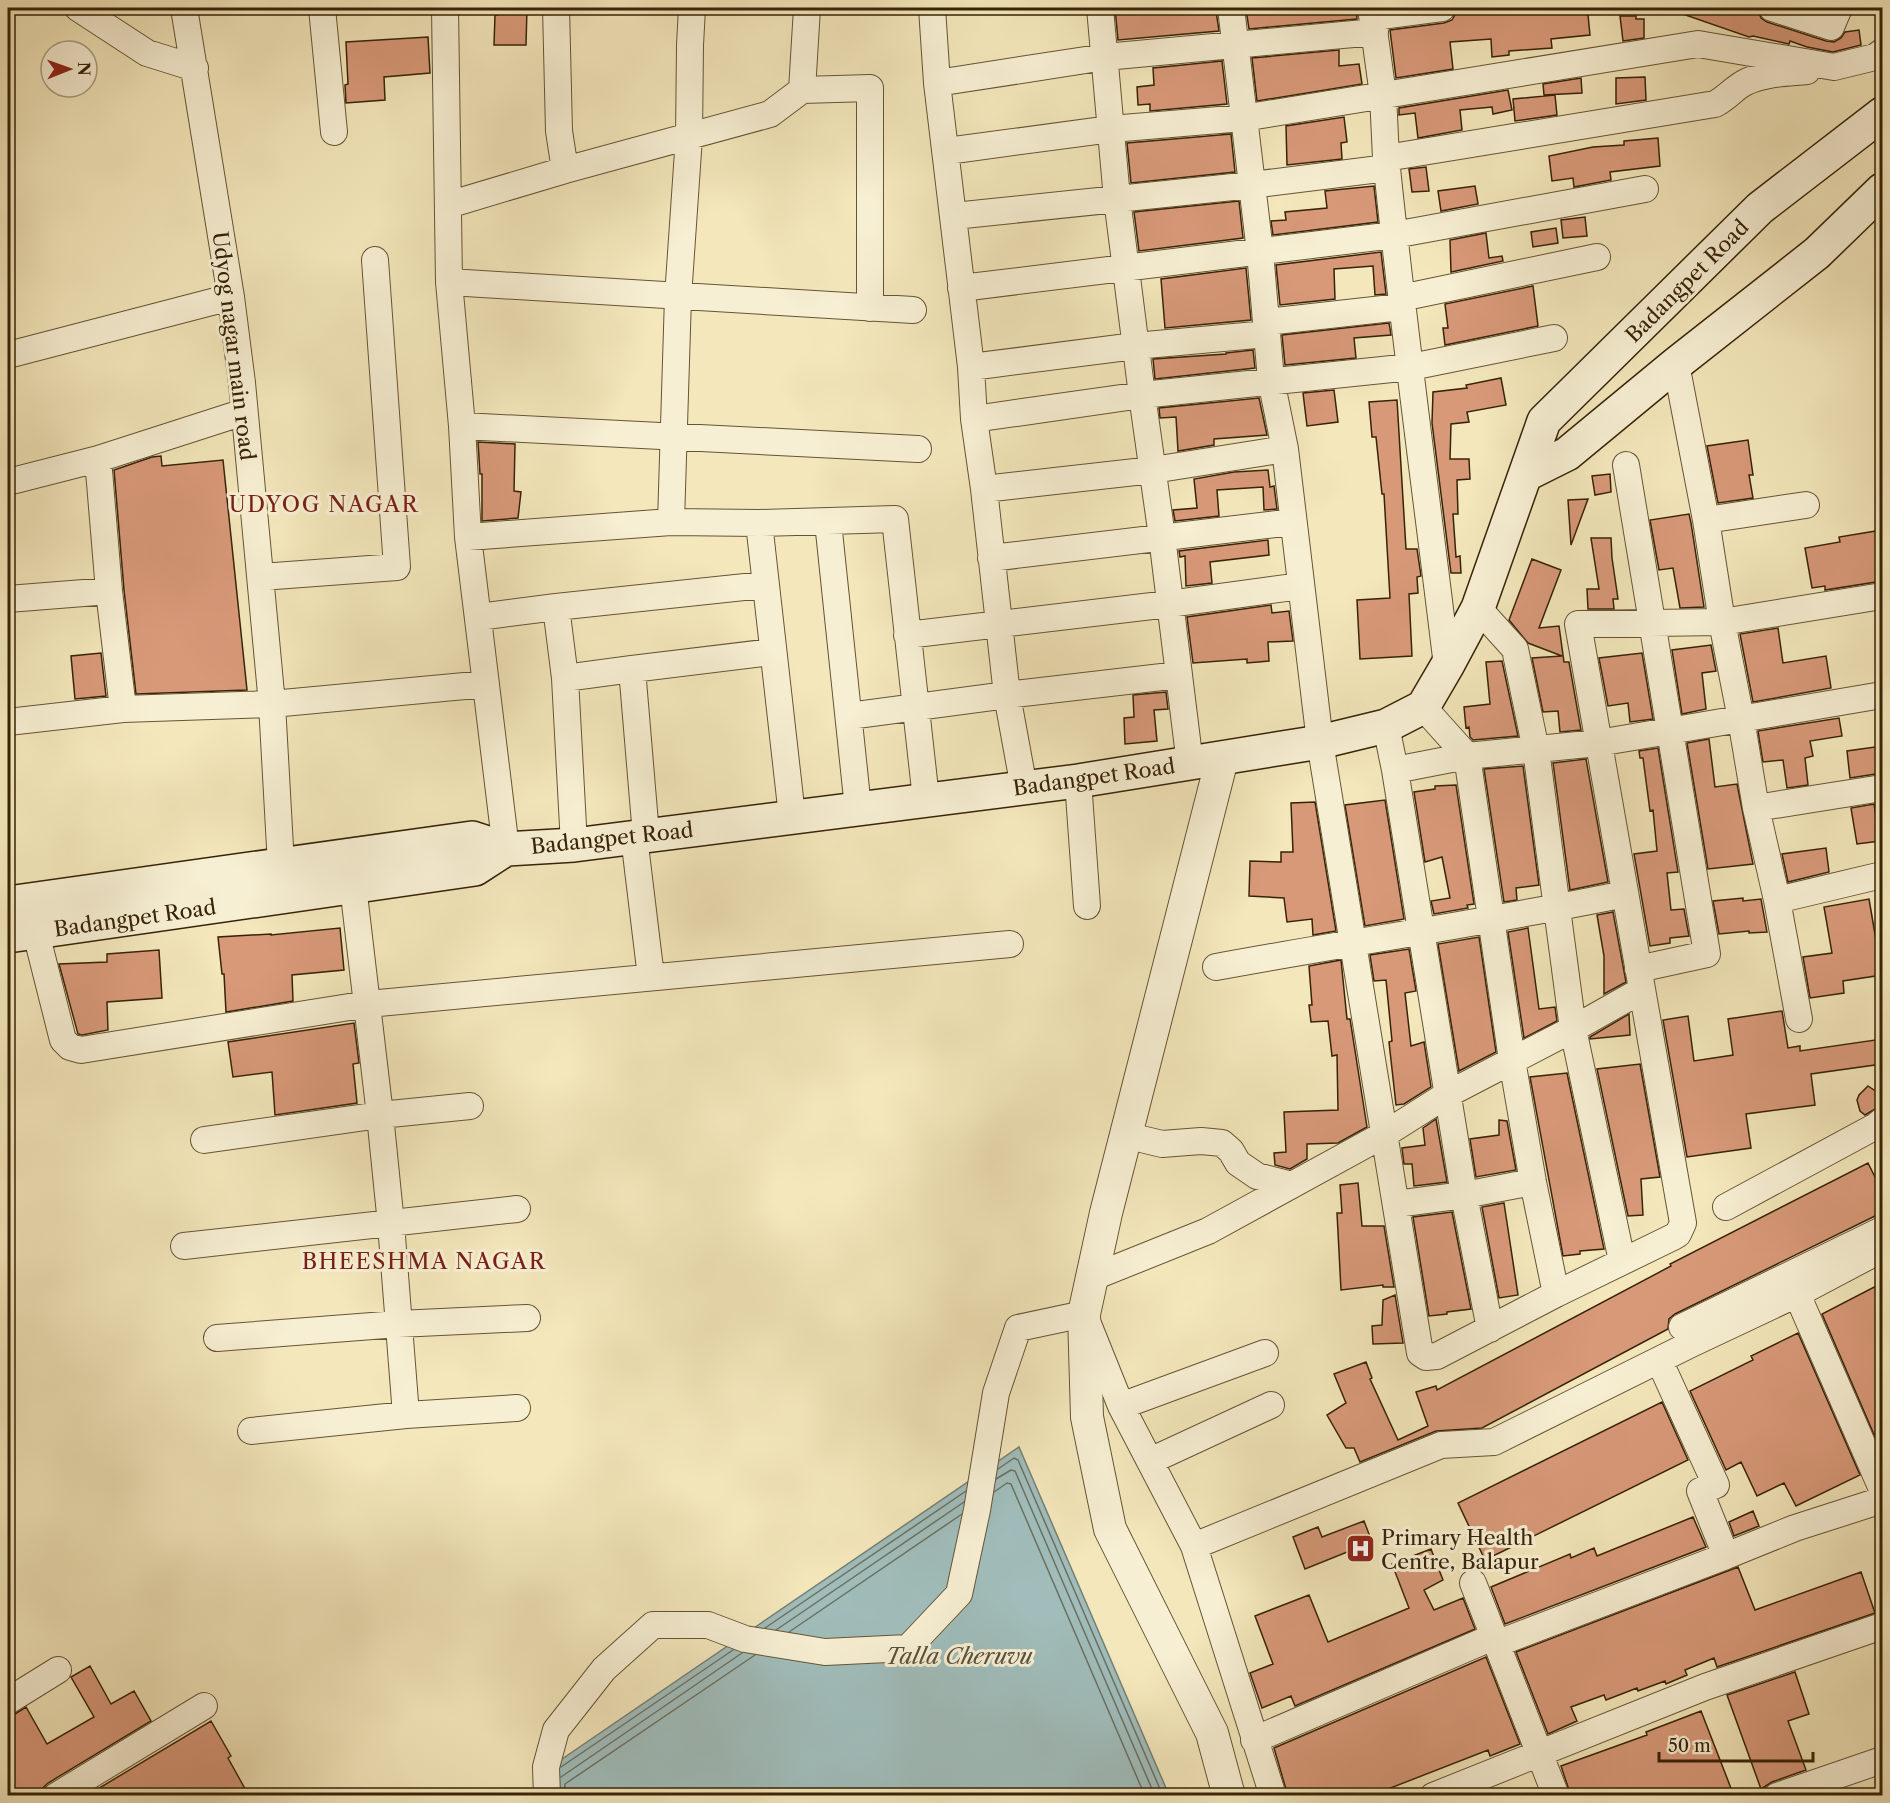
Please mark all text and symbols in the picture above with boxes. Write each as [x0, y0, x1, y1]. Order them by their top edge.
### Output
north arrow [39, 39, 99, 99]
text: N [74, 62, 94, 76]
street label: Badangpet Road [1620, 214, 1754, 348]
street label: Udyog nagar main road [208, 230, 260, 462]
district label: UDYOG NAGAR [229, 491, 419, 518]
street label: Badangpet Road [1011, 753, 1177, 801]
street label: Badangpet Road [529, 817, 695, 859]
street label: Badangpet Road [52, 894, 218, 942]
district label: BHEESHMA NAGAR [302, 1248, 546, 1275]
place label: Primary Health Centre, Balapur [1381, 1525, 1539, 1574]
hospital icon: Primary Health Centre, Balapur [1344, 1533, 1376, 1565]
water label: Talla Cheruvu [886, 1643, 1033, 1670]
scale bar [1659, 1725, 1814, 1763]
text: 50 m [1668, 1735, 1711, 1757]

